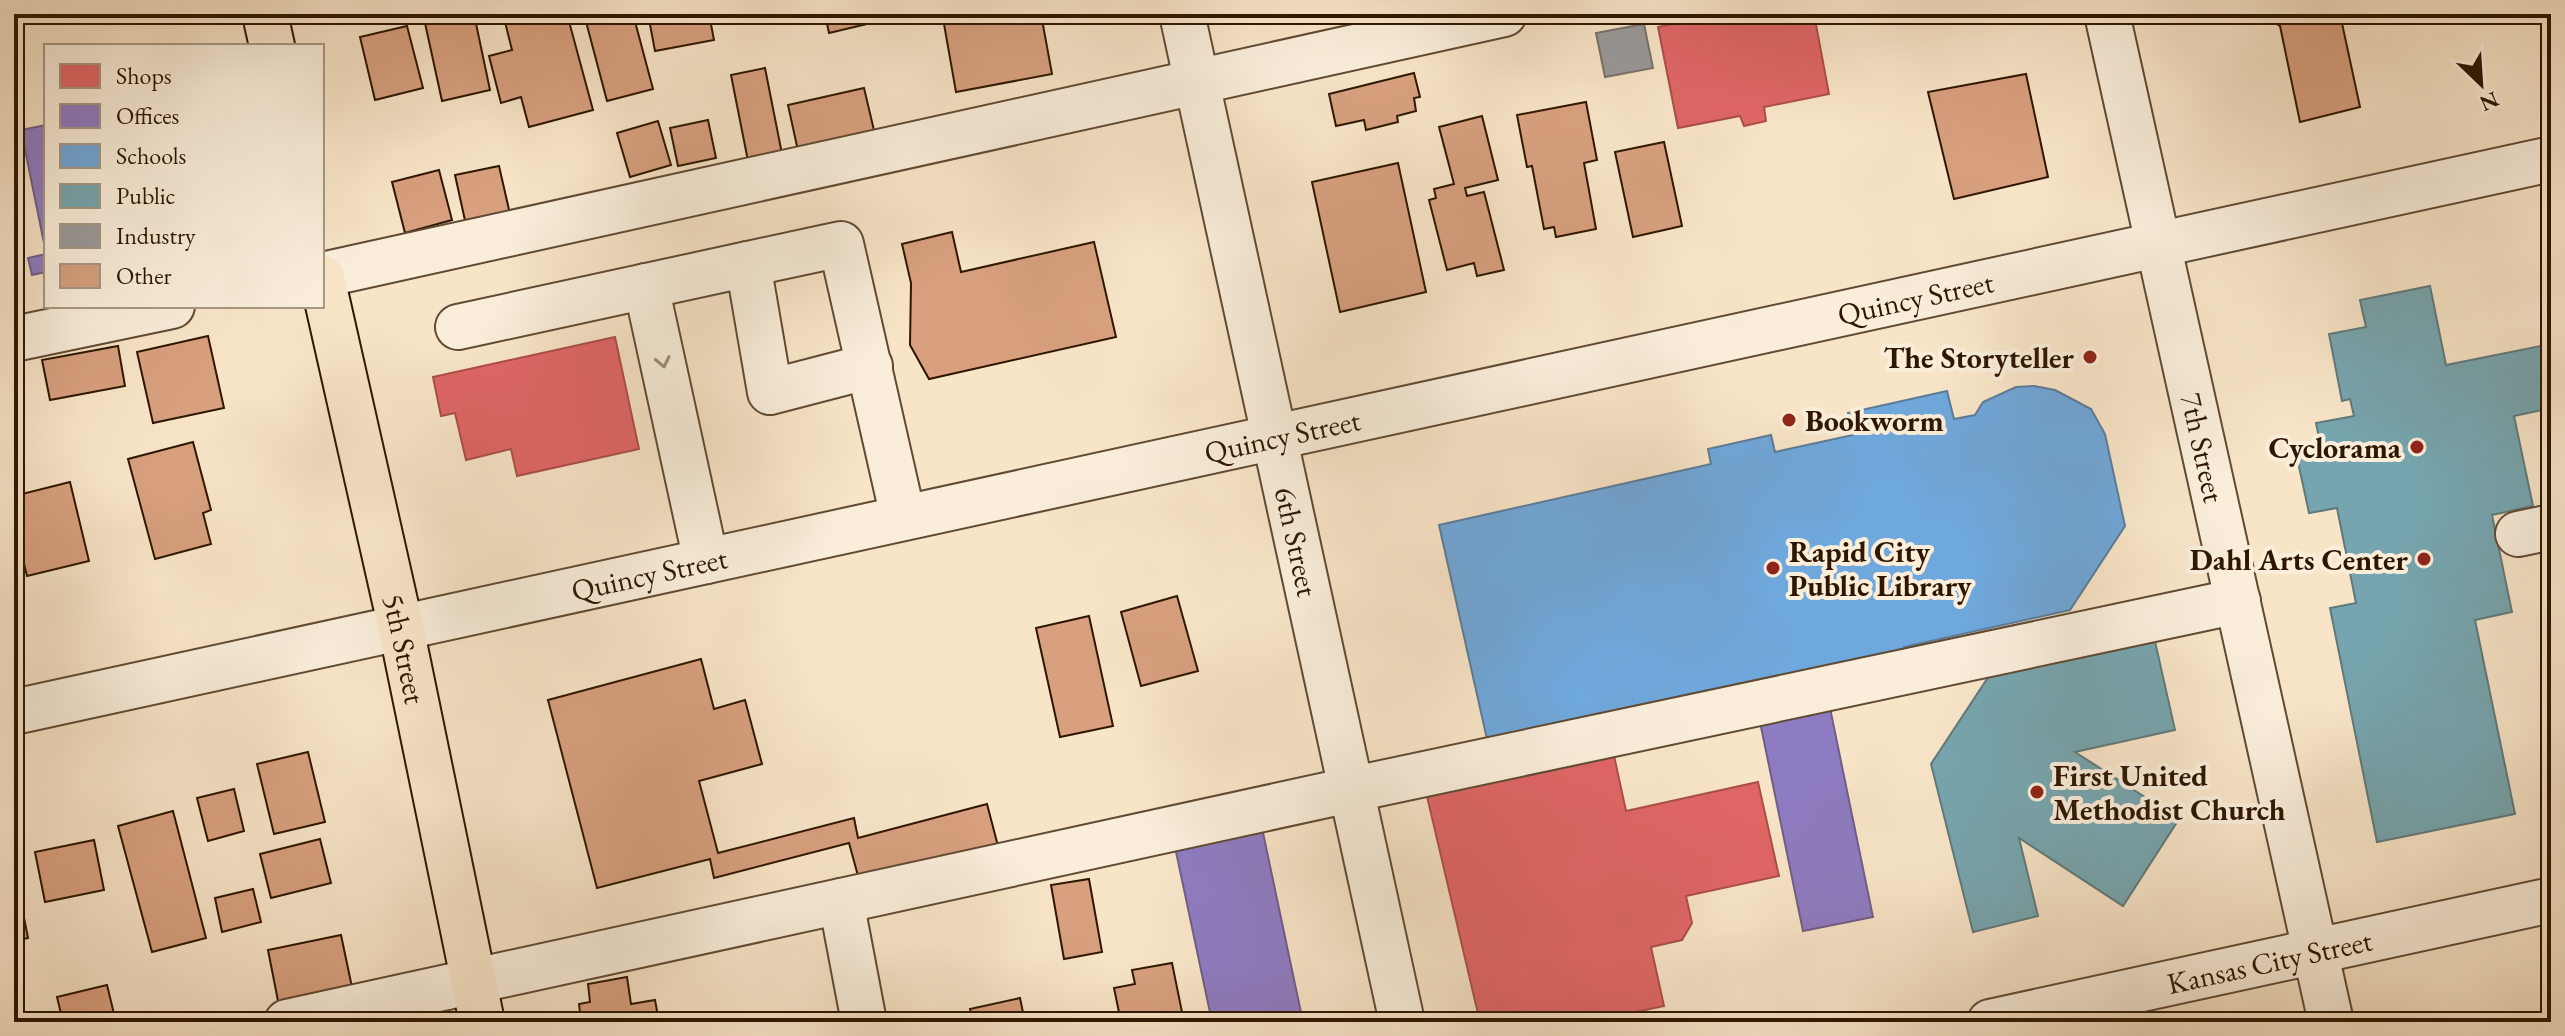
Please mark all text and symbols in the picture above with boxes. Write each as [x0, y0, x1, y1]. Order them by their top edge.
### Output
legend [44, 44, 324, 308]
north arrow [2441, 44, 2521, 124]
text: Shops [116, 60, 172, 91]
text: N [2475, 85, 2503, 119]
text: Offices [116, 100, 179, 131]
text: Schools [116, 140, 186, 171]
text: Public [116, 180, 175, 211]
text: Industry [116, 220, 196, 251]
text: Other [116, 260, 172, 291]
street label: Quincy Street [1834, 261, 1998, 333]
place label: The Storyteller [1883, 338, 2075, 377]
marker: The Storyteller [2081, 348, 2099, 366]
one-way arrow [654, 355, 671, 368]
street label: 7th Street [2172, 389, 2235, 507]
street label: Quincy Street [1201, 399, 1364, 472]
place label: Bookworm [1805, 401, 1944, 440]
marker: Bookworm [1780, 411, 1798, 429]
place label: Cyclorama [2269, 428, 2402, 467]
marker: Cyclorama [2408, 438, 2426, 456]
street label: 6th Street [1266, 483, 1328, 601]
place label: Rapid City Public Library [1789, 532, 1972, 605]
street label: Quincy Street [567, 538, 731, 610]
place label: Dahl Arts Center [2190, 540, 2409, 579]
marker: Dahl Arts Center [2415, 550, 2433, 568]
marker: Rapid City Public Library [1764, 559, 1782, 577]
street label: 5th Street [374, 590, 436, 708]
place label: First United Methodist Church [2053, 756, 2286, 829]
marker: First United Methodist Church [2028, 783, 2046, 801]
street label: Kansas City Street [2163, 920, 2376, 1002]

